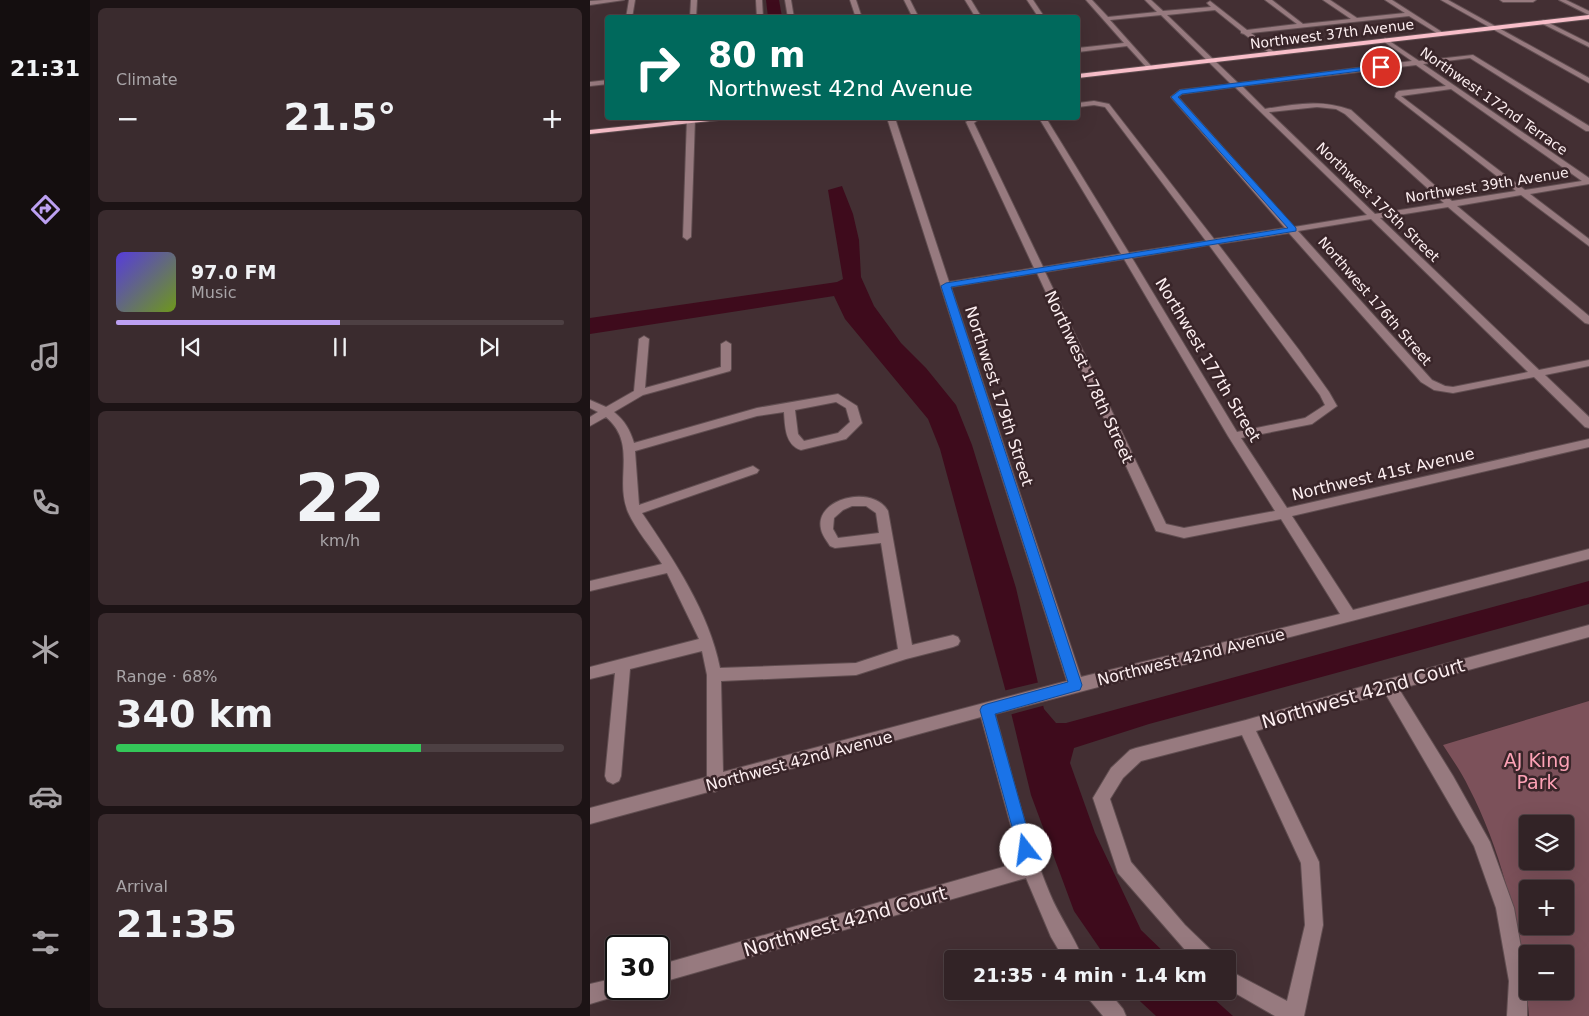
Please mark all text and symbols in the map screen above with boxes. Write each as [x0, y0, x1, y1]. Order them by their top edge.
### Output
street label: Northwest 37th Avenue [1249, 16, 1415, 52]
icon: right [625, 35, 690, 100]
text: 80 m [708, 35, 805, 75]
street label: Northwest 172nd Terrace [1417, 44, 1571, 158]
pin [1360, 46, 1402, 88]
icon: arrive [1367, 53, 1395, 81]
text: 21:31 [10, 56, 80, 81]
text: Climate [116, 70, 178, 89]
text: Northwest 42nd Avenue [708, 76, 973, 101]
text: 21.5° [284, 95, 396, 139]
text: − [116, 102, 139, 135]
text: + [541, 102, 564, 135]
street label: Northwest 175th Street [1313, 139, 1443, 265]
street label: Northwest 39th Avenue [1404, 164, 1570, 206]
icon: directions [28, 192, 63, 227]
street label: Northwest 176th Street [1315, 234, 1435, 369]
text: 97.0 FM [191, 261, 276, 283]
street label: Northwest 177th Street [1151, 275, 1265, 445]
text: Music [191, 283, 237, 302]
street label: Northwest 178th Street [1041, 288, 1137, 466]
street label: Northwest 179th Street [961, 304, 1037, 488]
icon: previous [177, 333, 205, 361]
icon: pause [326, 333, 354, 361]
icon: next [475, 333, 503, 361]
icon: music [28, 339, 63, 374]
street label: Northwest 41st Avenue [1290, 444, 1476, 504]
text: 22 [295, 461, 385, 536]
icon: phone [28, 485, 63, 520]
text: km/h [320, 531, 360, 550]
street label: Northwest 42nd Avenue [1095, 624, 1287, 690]
icon: climate [28, 632, 63, 667]
street label: Northwest 42nd Court [1259, 653, 1467, 733]
text: Range · 68% [116, 667, 218, 686]
text: 340 km [116, 692, 273, 736]
street label: Northwest 42nd Avenue [704, 727, 894, 795]
park label: AJ King Park [1504, 749, 1570, 793]
icon: car [28, 779, 63, 814]
map controls [1519, 815, 1574, 1000]
button: layers [1519, 815, 1574, 870]
position arrow [999, 823, 1051, 875]
text: Arrival [116, 877, 168, 896]
button: + [1519, 880, 1574, 935]
street label: Northwest 42nd Court [741, 881, 949, 961]
text: 21:35 [116, 902, 237, 946]
icon: filters [28, 925, 63, 960]
speed limit sign: 30 [605, 935, 670, 1000]
button: − [1519, 945, 1574, 1000]
text: 21:35 · 4 min · 1.4 km [973, 964, 1207, 986]

